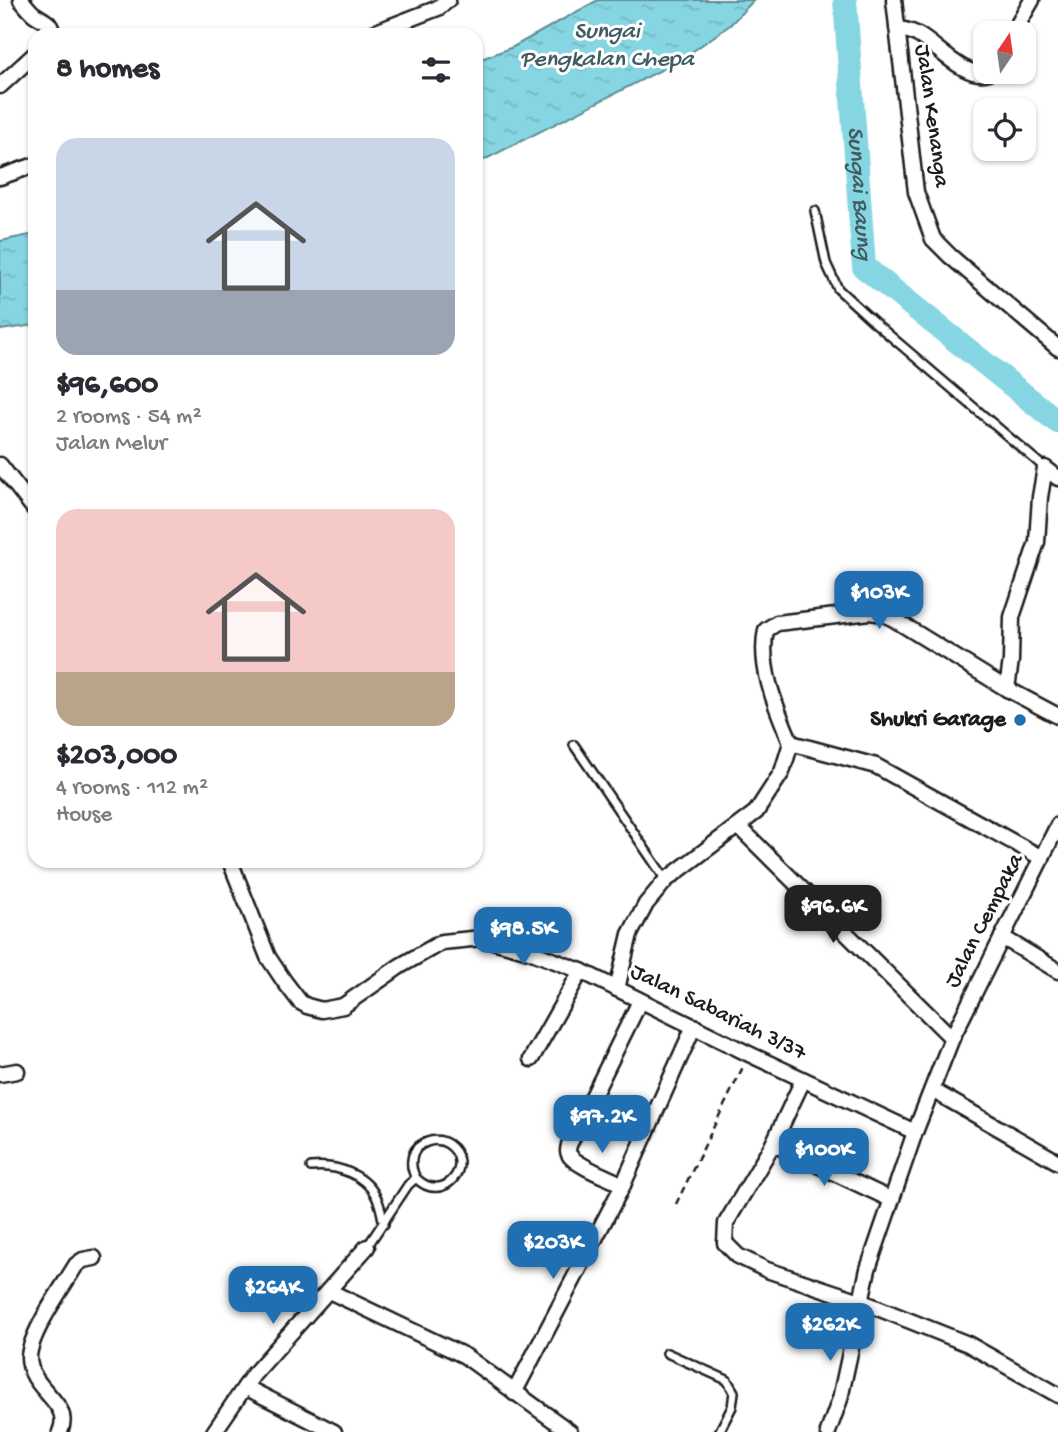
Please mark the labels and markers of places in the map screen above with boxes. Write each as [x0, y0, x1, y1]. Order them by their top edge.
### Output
pin: $103K [830, 572, 928, 631]
place label: Shukri Garage [870, 707, 1007, 734]
marker: Shukri Garage [1012, 712, 1028, 728]
pin: $96.6K [776, 886, 890, 945]
pin: $98.5K [466, 908, 580, 967]
pin: $97.2K [545, 1096, 659, 1155]
pin: $100K [775, 1128, 873, 1188]
pin: $203K [504, 1222, 602, 1281]
pin: $264K [224, 1266, 322, 1326]
pin: $262K [781, 1304, 879, 1363]

